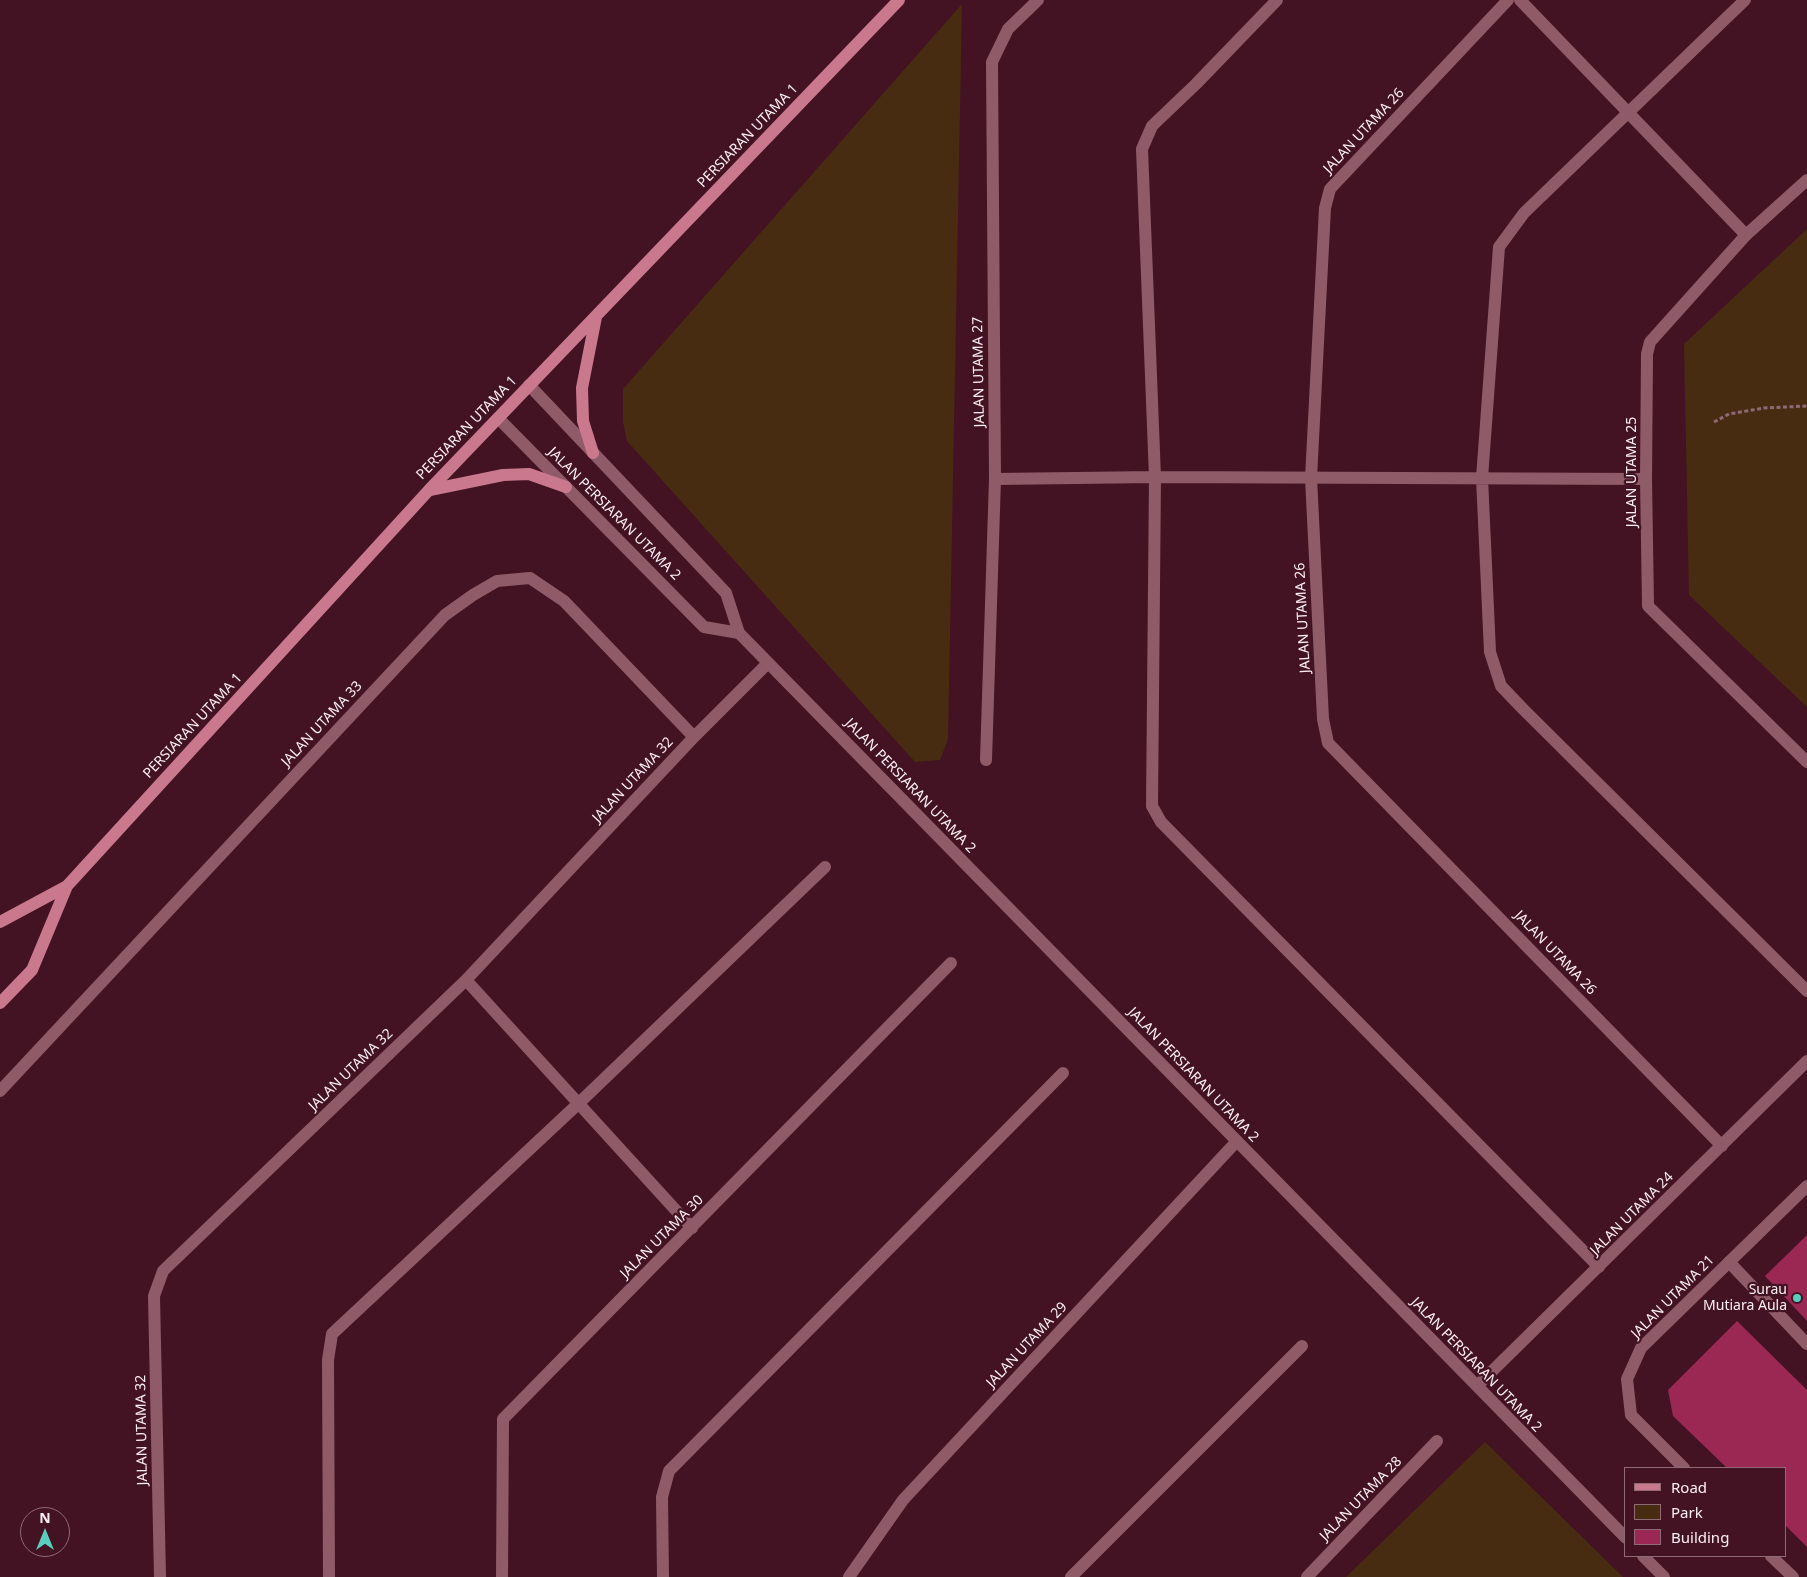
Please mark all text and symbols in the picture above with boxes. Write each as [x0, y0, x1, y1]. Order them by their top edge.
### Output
street label: PERSIARAN UTAMA 1 [694, 81, 802, 191]
street label: JALAN UTAMA 26 [1320, 85, 1408, 177]
street label: JALAN UTAMA 27 [970, 317, 988, 427]
street label: PERSIARAN UTAMA 1 [413, 373, 521, 483]
street label: JALAN UTAMA 25 [1624, 417, 1640, 527]
street label: JALAN PERSIARAN UTAMA 2 [544, 444, 684, 584]
street label: JALAN UTAMA 26 [1292, 562, 1314, 674]
street label: PERSIARAN UTAMA 1 [140, 670, 246, 782]
street label: JALAN UTAMA 33 [278, 678, 366, 770]
street label: JALAN PERSIARAN UTAMA 2 [841, 715, 979, 857]
street label: JALAN UTAMA 32 [589, 734, 677, 826]
street label: JALAN UTAMA 26 [1511, 907, 1599, 999]
street label: JALAN PERSIARAN UTAMA 2 [1124, 1004, 1262, 1146]
street label: JALAN UTAMA 32 [305, 1026, 397, 1114]
street label: JALAN UTAMA 24 [1587, 1169, 1677, 1259]
street label: JALAN UTAMA 30 [617, 1192, 707, 1282]
street label: JALAN UTAMA 21 [1628, 1252, 1718, 1342]
place label: Surau Mutiara Aula [1703, 1282, 1787, 1314]
marker: Surau Mutiara Aula [1791, 1292, 1803, 1304]
street label: JALAN PERSIARAN UTAMA 2 [1407, 1294, 1545, 1436]
street label: JALAN UTAMA 29 [983, 1299, 1071, 1391]
street label: JALAN UTAMA 32 [133, 1375, 151, 1485]
street label: JALAN UTAMA 28 [1317, 1453, 1405, 1545]
legend [1624, 1467, 1787, 1557]
text: Road [1671, 1477, 1707, 1497]
text: Park [1671, 1502, 1703, 1522]
north arrow [20, 1507, 70, 1557]
text: N [39, 1508, 51, 1527]
text: Building [1671, 1527, 1729, 1547]

